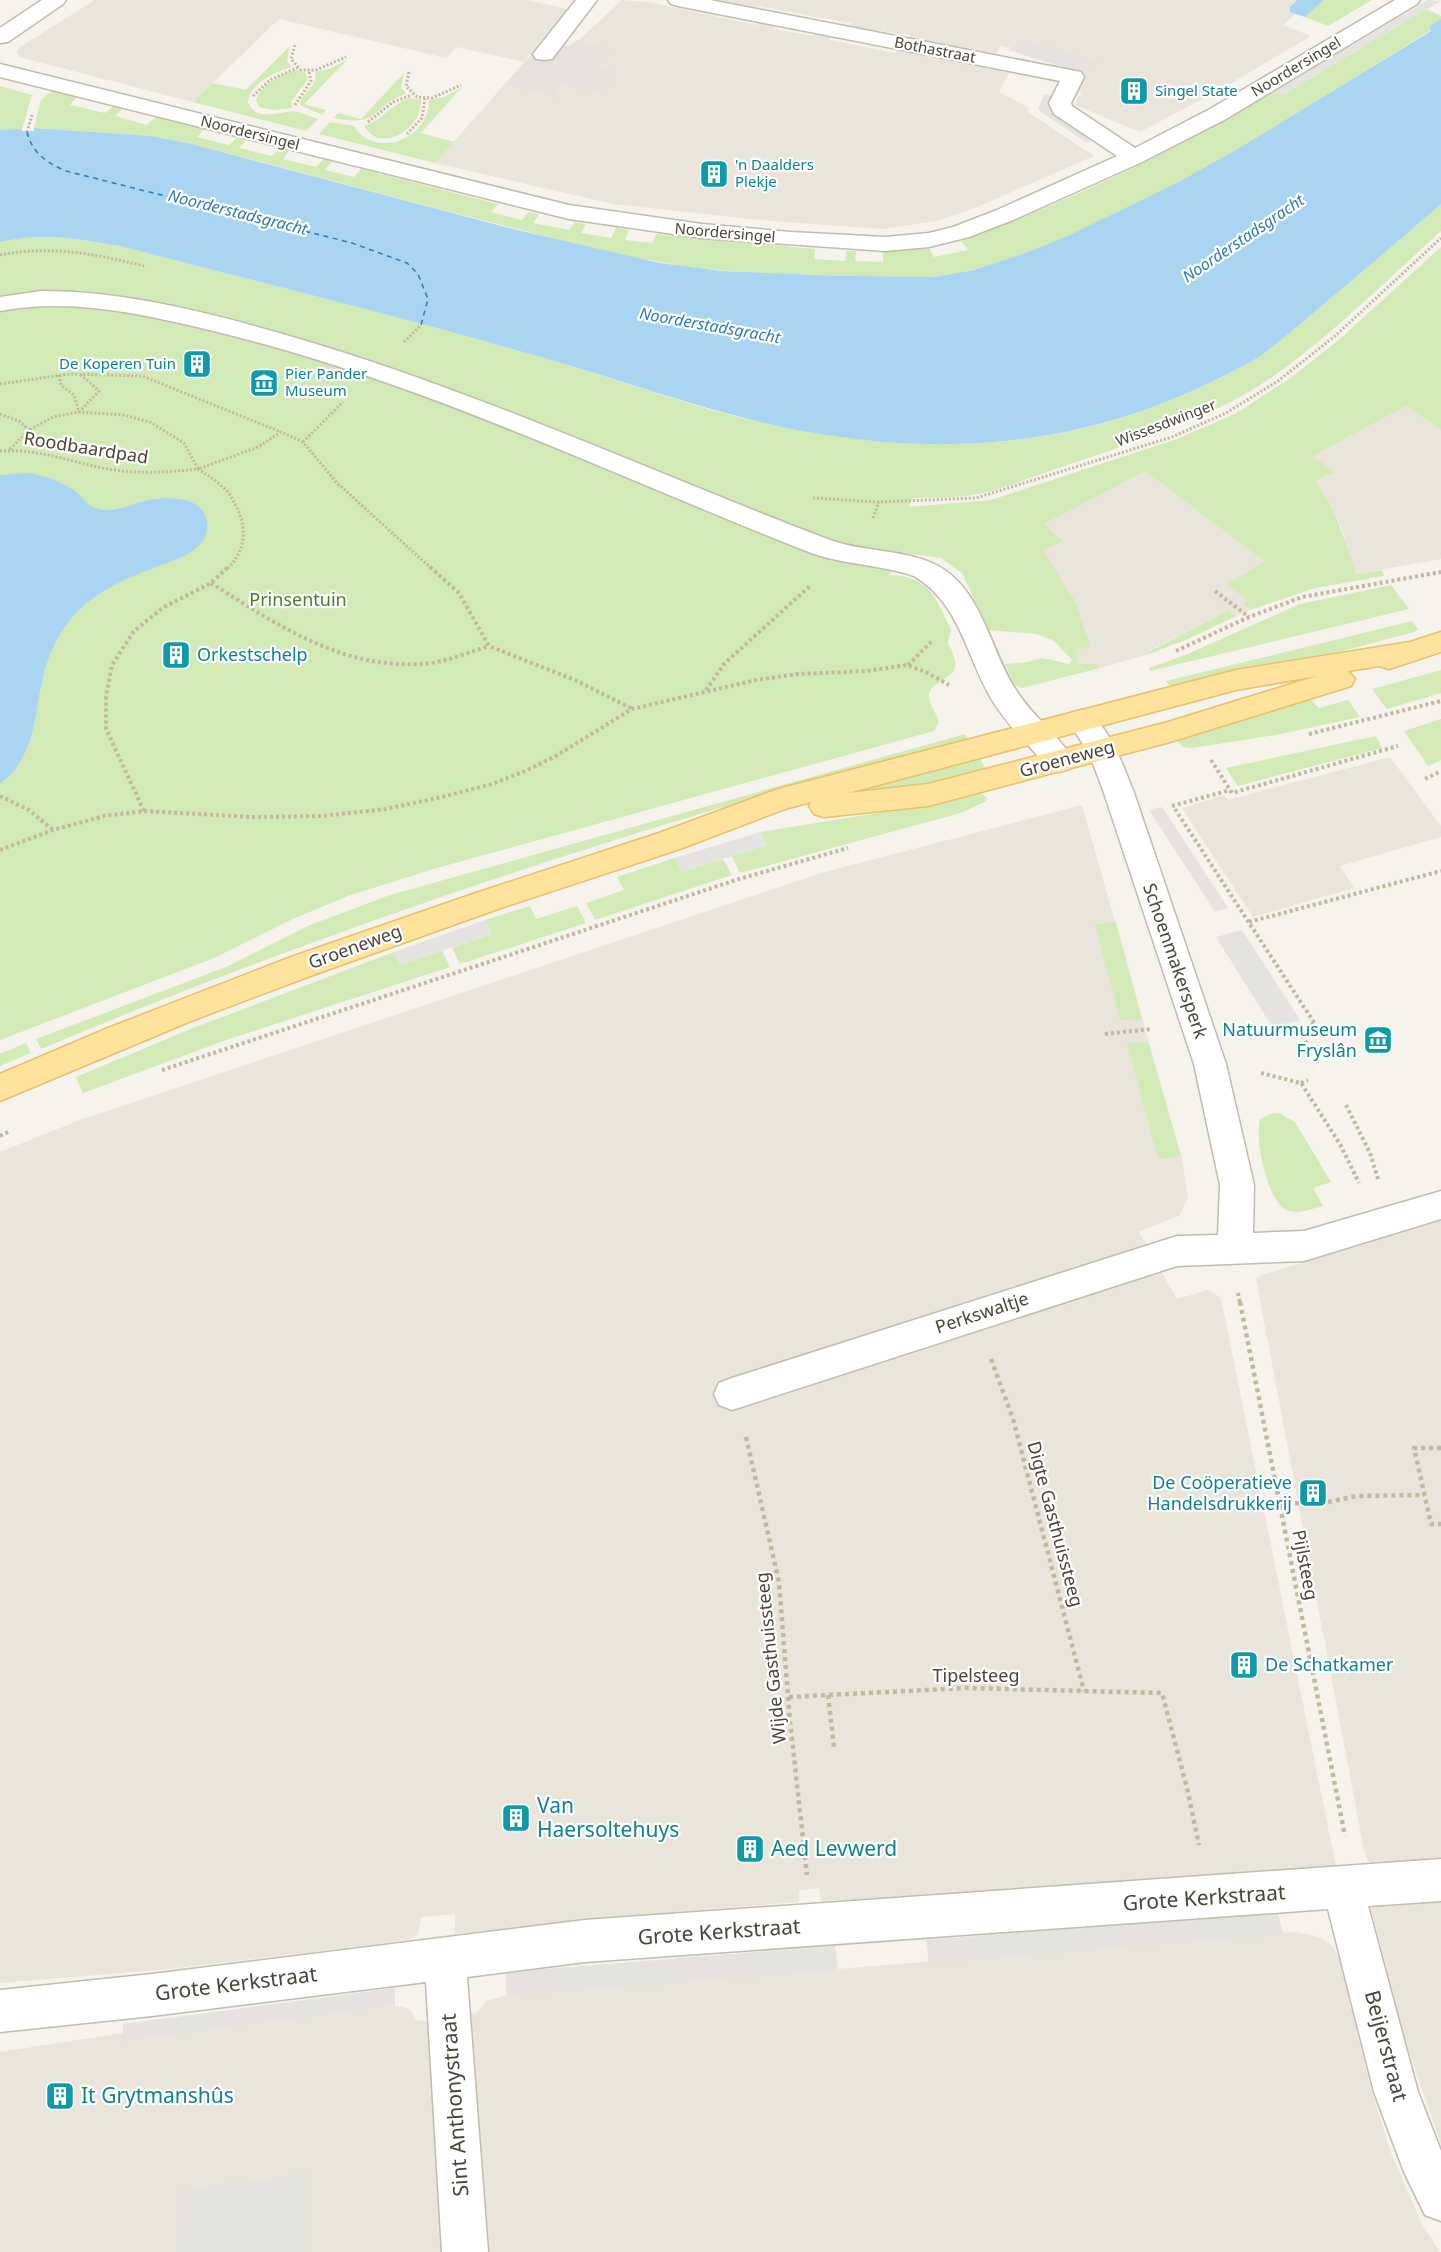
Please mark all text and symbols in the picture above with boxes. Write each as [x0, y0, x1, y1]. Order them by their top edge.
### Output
street label: Bothastraat [893, 31, 978, 67]
street label: Noordersingel [1247, 32, 1344, 101]
building icon: Singel State [1118, 75, 1150, 107]
place label: Singel State [1155, 80, 1238, 100]
street label: Noordersingel [199, 110, 302, 154]
place label: 'n Daalders Plekje [735, 154, 814, 191]
building icon: 'n Daalders Plekje [698, 158, 730, 190]
water label: Noorderstadsgracht [166, 184, 311, 240]
water label: Noorderstadsgracht [1178, 189, 1309, 287]
street label: Noordersingel [674, 218, 776, 246]
water label: Noorderstadsgracht [638, 302, 783, 348]
building icon: De Koperen Tuin [181, 348, 213, 380]
place label: De Koperen Tuin [59, 353, 176, 373]
place label: Pier Pander Museum [285, 363, 367, 400]
museum icon: Pier Pander Museum [248, 367, 280, 399]
street label: Wissesdwinger [1113, 394, 1219, 450]
street label: Roodbaardpad [22, 425, 150, 469]
park label: Prinsentuin [249, 587, 347, 611]
building icon: Orkestschelp [160, 639, 192, 671]
place label: Orkestschelp [197, 642, 308, 666]
street label: Groeneweg [1017, 734, 1117, 782]
street label: Schoenmakersperk [1138, 880, 1214, 1042]
street label: Groeneweg [305, 918, 405, 974]
place label: Natuurmuseum Fryslân [1222, 1017, 1357, 1062]
museum icon: Natuurmuseum Fryslân [1362, 1024, 1394, 1056]
street label: Perkswaltje [932, 1286, 1031, 1338]
street label: Digte Gasthuissteeg [1022, 1438, 1090, 1609]
place label: De Coöperatieve Handelsdrukkerij [1147, 1470, 1292, 1515]
building icon: De Coöperatieve Handelsdrukkerij [1297, 1477, 1329, 1509]
street label: Pijlsteeg [1287, 1528, 1325, 1602]
street label: Wijde Gasthuissteeg [749, 1571, 791, 1745]
building icon: De Schatkamer [1228, 1649, 1260, 1681]
place label: De Schatkamer [1265, 1652, 1394, 1676]
street label: Tipelsteeg [932, 1663, 1020, 1687]
place label: Van Haersoltehuys [537, 1791, 679, 1843]
building icon: Van Haersoltehuys [500, 1802, 532, 1834]
building icon: Aed Levwerd [734, 1833, 766, 1865]
place label: Aed Levwerd [771, 1834, 897, 1862]
street label: Grote Kerkstraat [1122, 1877, 1287, 1917]
street label: Grote Kerkstraat [637, 1911, 802, 1951]
street label: Grote Kerkstraat [153, 1959, 319, 2007]
street label: Beijerstraat [1359, 1987, 1415, 2105]
street label: Sint Anthonystraat [434, 2012, 474, 2198]
building icon: It Grytmanshûs [44, 2080, 76, 2112]
place label: It Grytmanshûs [81, 2081, 234, 2109]

